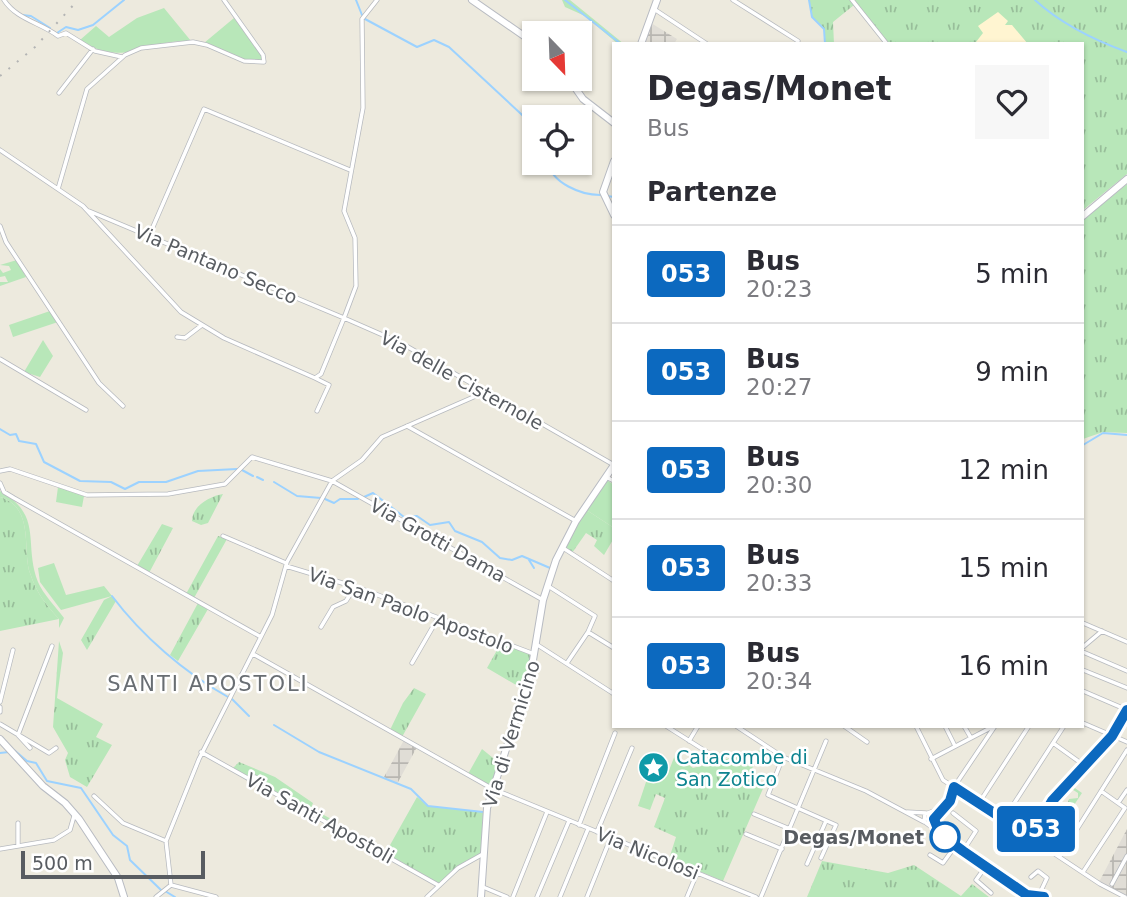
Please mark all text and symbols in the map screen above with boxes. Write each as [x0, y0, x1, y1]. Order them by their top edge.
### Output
north arrow [522, 21, 592, 91]
map controls [522, 21, 592, 175]
button: heart [975, 65, 1049, 139]
text: Degas/Monet [647, 69, 892, 108]
button: locate [522, 105, 592, 175]
text: Bus [647, 115, 689, 141]
text: Partenze [647, 177, 777, 207]
street label: Via Pantano Secco [131, 220, 301, 308]
text: Bus [746, 246, 800, 276]
text: 5 min [975, 259, 1049, 289]
text: 053 [661, 260, 711, 288]
text: 20:23 [746, 276, 812, 302]
street label: Via delle Cisternole [377, 326, 547, 434]
text: Bus [746, 344, 800, 374]
text: 9 min [975, 357, 1049, 387]
text: 053 [661, 358, 711, 386]
text: 20:27 [746, 374, 812, 400]
text: Bus [746, 442, 800, 472]
text: 12 min [959, 455, 1049, 485]
text: 053 [661, 456, 711, 484]
text: 20:30 [746, 472, 812, 498]
street label: Via Grotti Dama [366, 494, 510, 586]
text: Bus [746, 540, 800, 570]
text: 15 min [959, 553, 1049, 583]
text: 053 [661, 554, 711, 582]
street label: Via San Paolo Apostolo [305, 563, 517, 657]
text: 20:33 [746, 570, 812, 596]
text: Bus [746, 638, 800, 668]
text: 16 min [959, 651, 1049, 681]
text: 053 [661, 652, 711, 680]
street label: Via di Vermicino [478, 658, 544, 810]
text: 20:34 [746, 668, 812, 694]
district label: SANTI APOSTOLI [107, 672, 309, 696]
place label: Catacombe di San Zotico [676, 746, 808, 790]
place icon: Catacombe di San Zotico [636, 751, 670, 785]
street label: Via Santi Apostoli [242, 768, 398, 868]
line badge: 053 [996, 806, 1076, 852]
text: 053 [1011, 815, 1061, 843]
street label: Via Nicolosi [593, 822, 703, 884]
marker: Degas/Monet [930, 822, 960, 852]
place label: Degas/Monet [783, 826, 924, 848]
scale bar [21, 848, 205, 880]
text: 500 m [32, 852, 93, 874]

